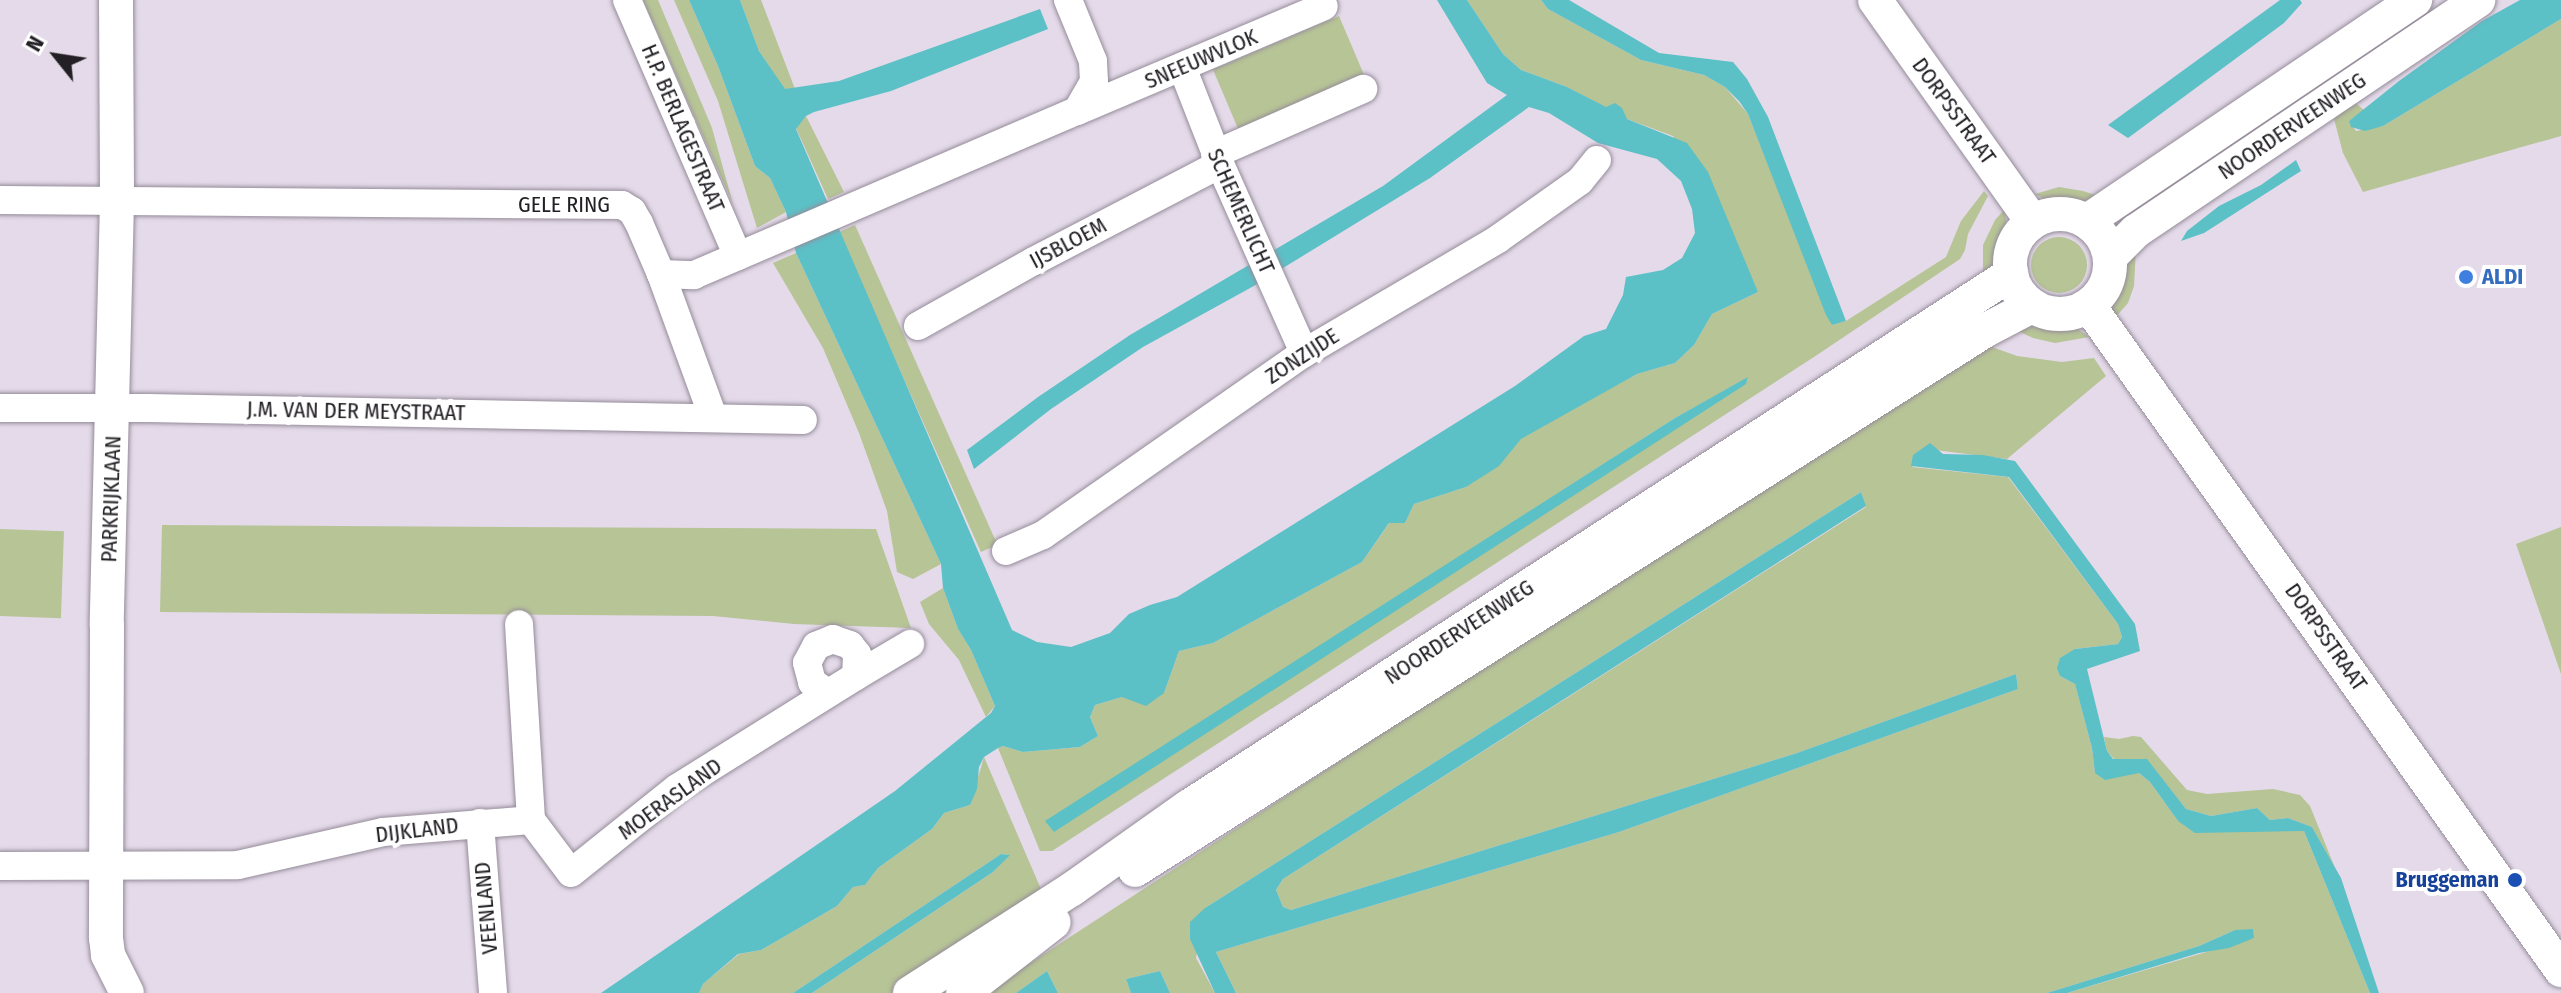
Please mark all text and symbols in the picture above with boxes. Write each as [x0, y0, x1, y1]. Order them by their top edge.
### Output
north arrow [16, 16, 96, 96]
street label: SNEEUWVLOK [1141, 23, 1261, 95]
text: N [20, 31, 50, 56]
street label: H.P. BERLAGESTRAAT [636, 40, 730, 216]
street label: DORPSSTRAAT [1907, 53, 2001, 169]
street label: NOORDERVEENWEG [2213, 67, 2371, 185]
street label: SCHEMERLICHT [1202, 144, 1280, 278]
street label: GELE RING [518, 192, 610, 218]
street label: IJSBLOEM [1025, 212, 1111, 274]
place label: ALDI [2482, 264, 2523, 290]
marker: ALDI [2457, 268, 2475, 286]
street label: ZONZIJDE [1260, 323, 1344, 389]
street label: J.M. VAN DER MEYSTRAAT [246, 396, 466, 426]
street label: PARKRIJKLAAN [96, 435, 126, 563]
street label: NOORDERVEENWEG [1380, 574, 1538, 690]
street label: DORPSSTRAAT [2279, 578, 2373, 696]
street label: MOERASLAND [613, 753, 727, 845]
street label: DIJKLAND [374, 812, 460, 848]
street label: VEENLAND [469, 861, 503, 955]
place label: Bruggeman [2395, 867, 2499, 893]
marker: Bruggeman [2506, 871, 2524, 889]

